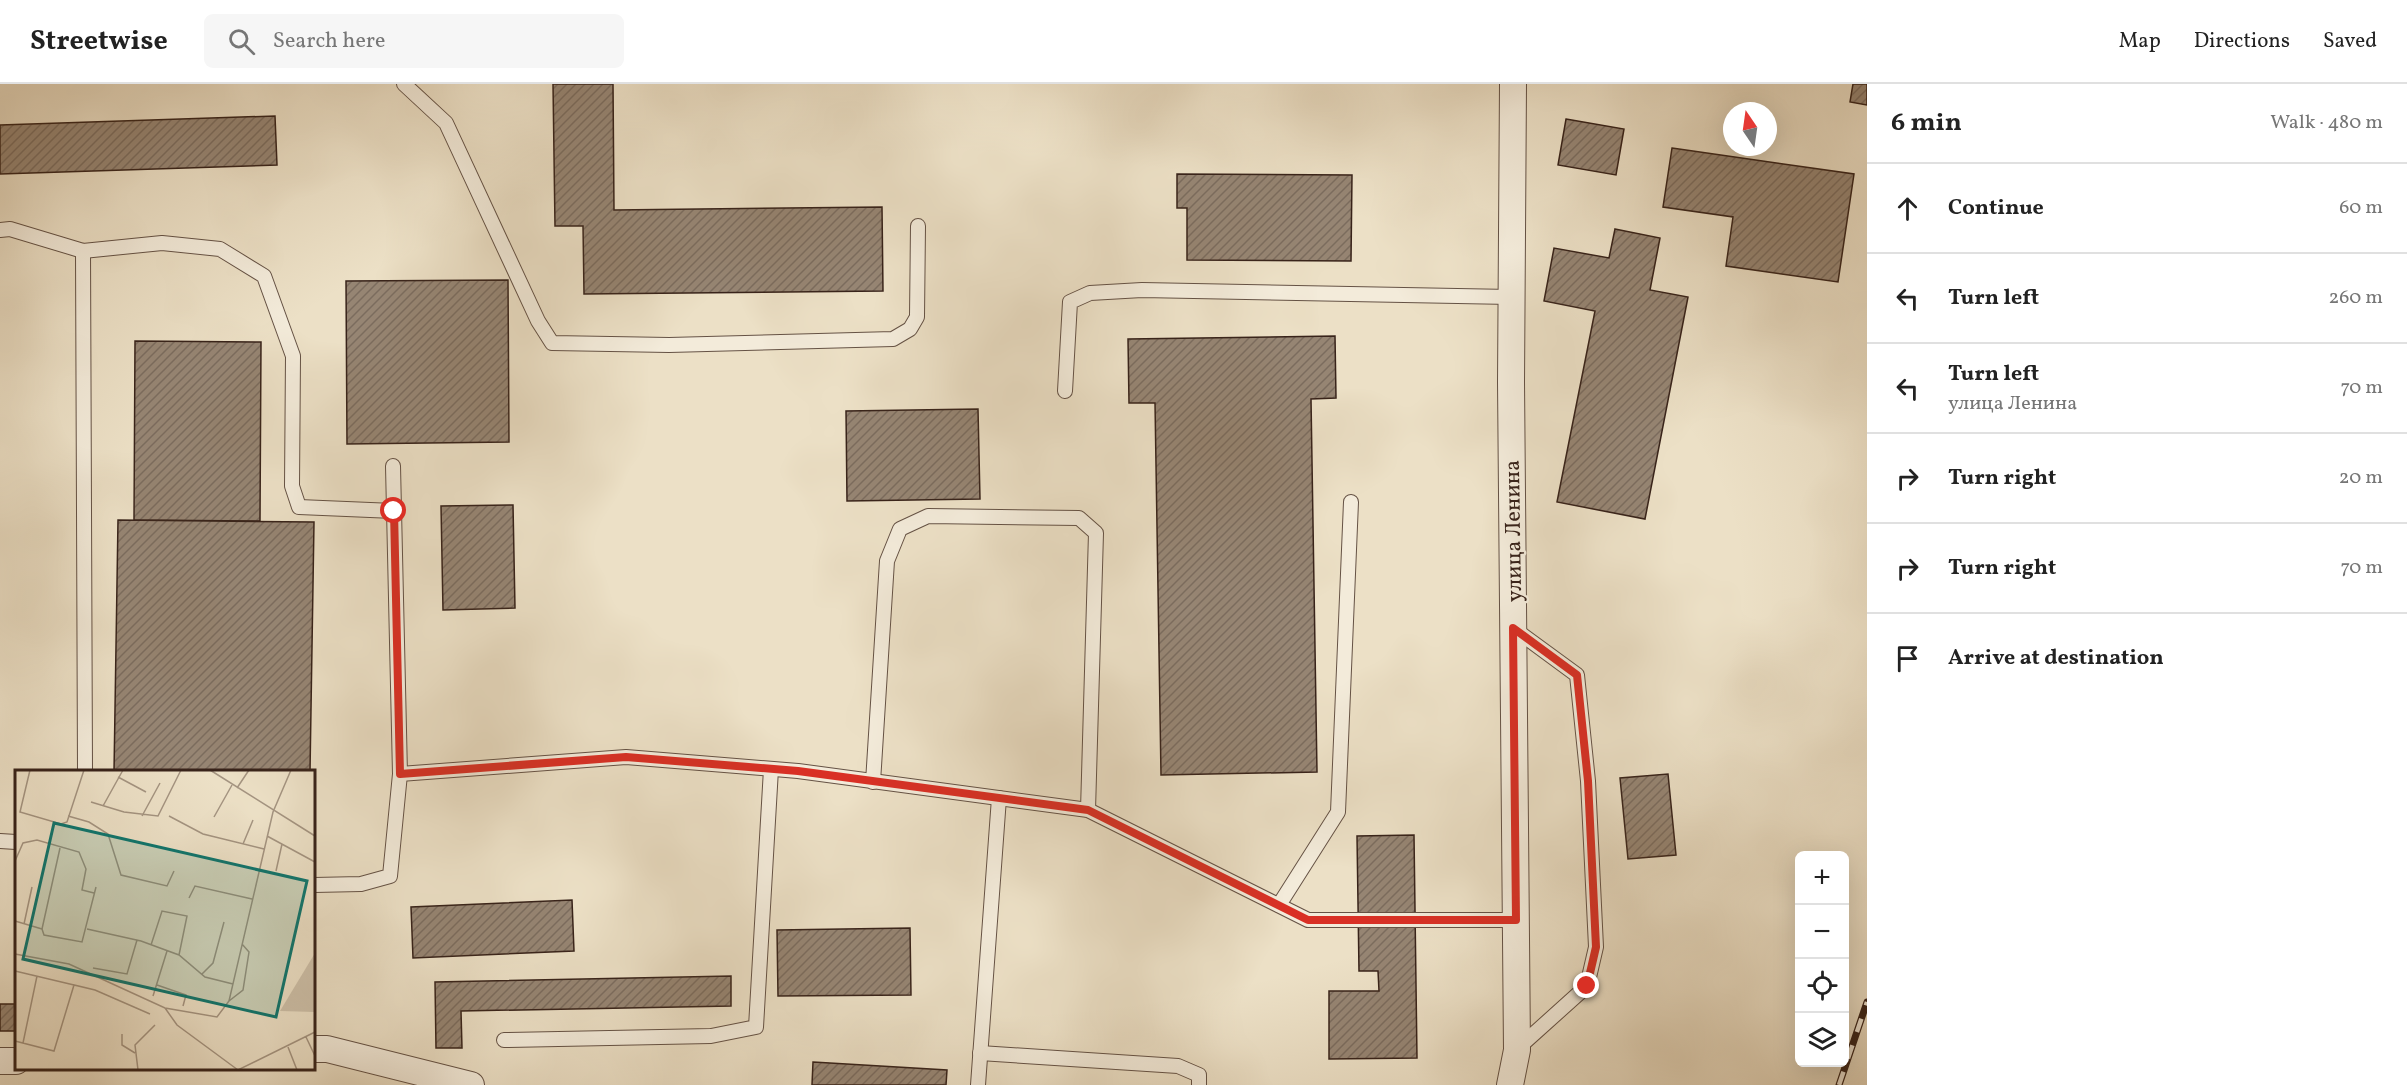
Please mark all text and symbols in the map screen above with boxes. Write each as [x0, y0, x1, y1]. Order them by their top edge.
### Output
search box [204, 14, 624, 68]
text: Streetwise [30, 22, 168, 61]
icon: search [225, 25, 258, 58]
text: Search here [273, 26, 385, 57]
text: Map [2119, 27, 2161, 56]
text: Directions [2194, 27, 2290, 56]
text: Saved [2323, 27, 2377, 56]
north arrow [1723, 102, 1777, 156]
text: 6 min [1891, 105, 1962, 141]
text: Walk · 480 m [2270, 109, 2383, 137]
icon: ahead [1891, 192, 1924, 225]
text: Continue [1948, 193, 2044, 224]
text: 60 m [2339, 194, 2383, 222]
icon: left [1891, 282, 1924, 315]
text: Turn left [1948, 283, 2039, 314]
text: 260 m [2328, 284, 2383, 312]
text: Turn left [1948, 359, 2039, 390]
icon: left [1891, 372, 1924, 405]
text: 70 m [2340, 374, 2383, 402]
text: улица Ленина [1948, 390, 2077, 418]
street label: улица Ленина [1498, 460, 1531, 602]
icon: right [1891, 462, 1924, 495]
text: Turn right [1948, 463, 2056, 494]
text: 20 m [2339, 464, 2383, 492]
route start [380, 497, 406, 523]
icon: right [1891, 552, 1924, 585]
text: Turn right [1948, 553, 2056, 584]
text: 70 m [2340, 554, 2383, 582]
icon: arrive [1891, 642, 1924, 675]
text: Arrive at destination [1948, 643, 2164, 674]
inset map [15, 770, 315, 1070]
map controls [1795, 851, 1849, 1067]
button: + [1795, 851, 1849, 905]
button: − [1795, 905, 1849, 959]
button: locate [1795, 959, 1849, 1013]
route end [1573, 972, 1599, 998]
button: layers [1795, 1013, 1849, 1067]

